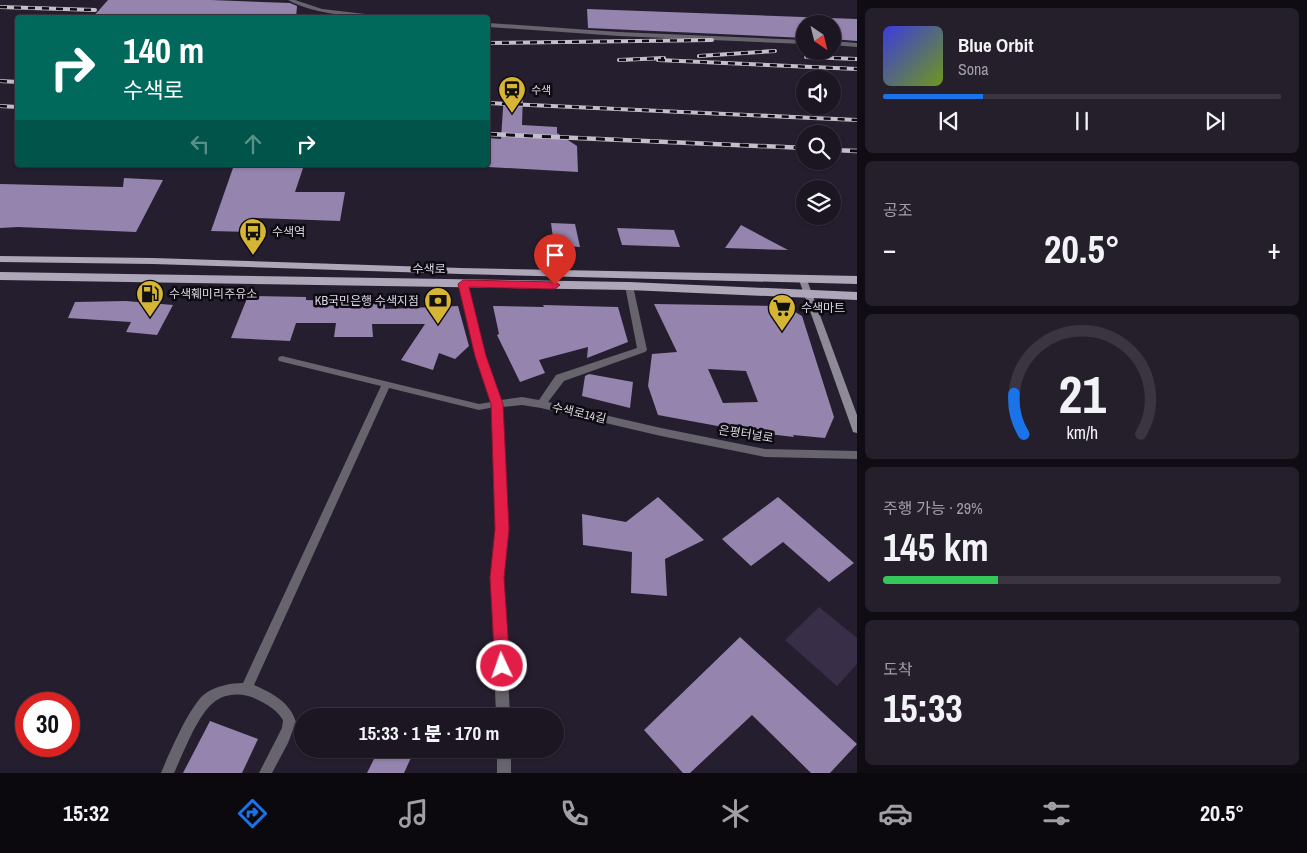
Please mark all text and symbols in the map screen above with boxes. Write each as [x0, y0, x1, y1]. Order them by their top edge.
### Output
north arrow [796, 15, 841, 60]
map controls [796, 15, 841, 225]
text: 140 m [123, 27, 204, 74]
text: Blue Orbit [958, 32, 1033, 58]
icon: right [40, 35, 105, 100]
text: Sona [958, 58, 989, 80]
button: sound [796, 70, 841, 115]
text: 수색로 [123, 75, 184, 105]
station icon: 수색 [497, 75, 527, 114]
place label: 수색 [531, 83, 551, 97]
icon: previous [935, 107, 963, 135]
icon: pause [1068, 107, 1096, 135]
icon: next [1201, 107, 1229, 135]
button: search [796, 125, 841, 170]
icon: left [186, 130, 214, 158]
icon: ahead [239, 130, 267, 158]
icon: right [292, 130, 320, 158]
button: layers [796, 180, 841, 225]
text: 공조 [883, 199, 912, 221]
bus stop icon: 수색역 [238, 217, 268, 256]
place label: 수색역 [272, 224, 305, 240]
text: 20.5° [1044, 224, 1120, 275]
text: − [883, 230, 896, 268]
text: + [1268, 230, 1281, 268]
pin [534, 234, 576, 285]
icon: arrive [541, 241, 569, 269]
street label: 수색로 [412, 261, 446, 277]
fuel station icon: 수색훼미리주유소 [135, 279, 165, 318]
place label: 수색훼미리주유소 [169, 286, 257, 302]
bank icon: KB국민은행 수색지점 [423, 286, 453, 325]
place label: KB국민은행 수색지점 [315, 293, 419, 309]
supermarket icon: 수색마트 [767, 293, 797, 332]
place label: 수색마트 [801, 300, 845, 316]
text: 21 [1058, 359, 1106, 429]
street label: 수색로14길 [550, 399, 608, 427]
text: km/h [1066, 421, 1098, 445]
street label: 은평터널로 [717, 422, 775, 446]
text: 주행 가능 · 29% [883, 497, 983, 519]
text: 145 km [883, 522, 989, 573]
position arrow [475, 639, 527, 691]
text: 도착 [883, 658, 912, 680]
text: 15:33 [883, 683, 963, 734]
speed limit sign: 30 [15, 692, 80, 757]
text: 15:33 · 1 분 · 170 m [359, 720, 499, 746]
icon: directions [235, 796, 270, 831]
icon: music [396, 796, 431, 831]
icon: phone [557, 796, 592, 831]
icon: climate [718, 796, 753, 831]
icon: car [878, 796, 913, 831]
icon: filters [1039, 796, 1074, 831]
text: 15:32 [63, 798, 109, 828]
text: 20.5° [1200, 798, 1244, 828]

